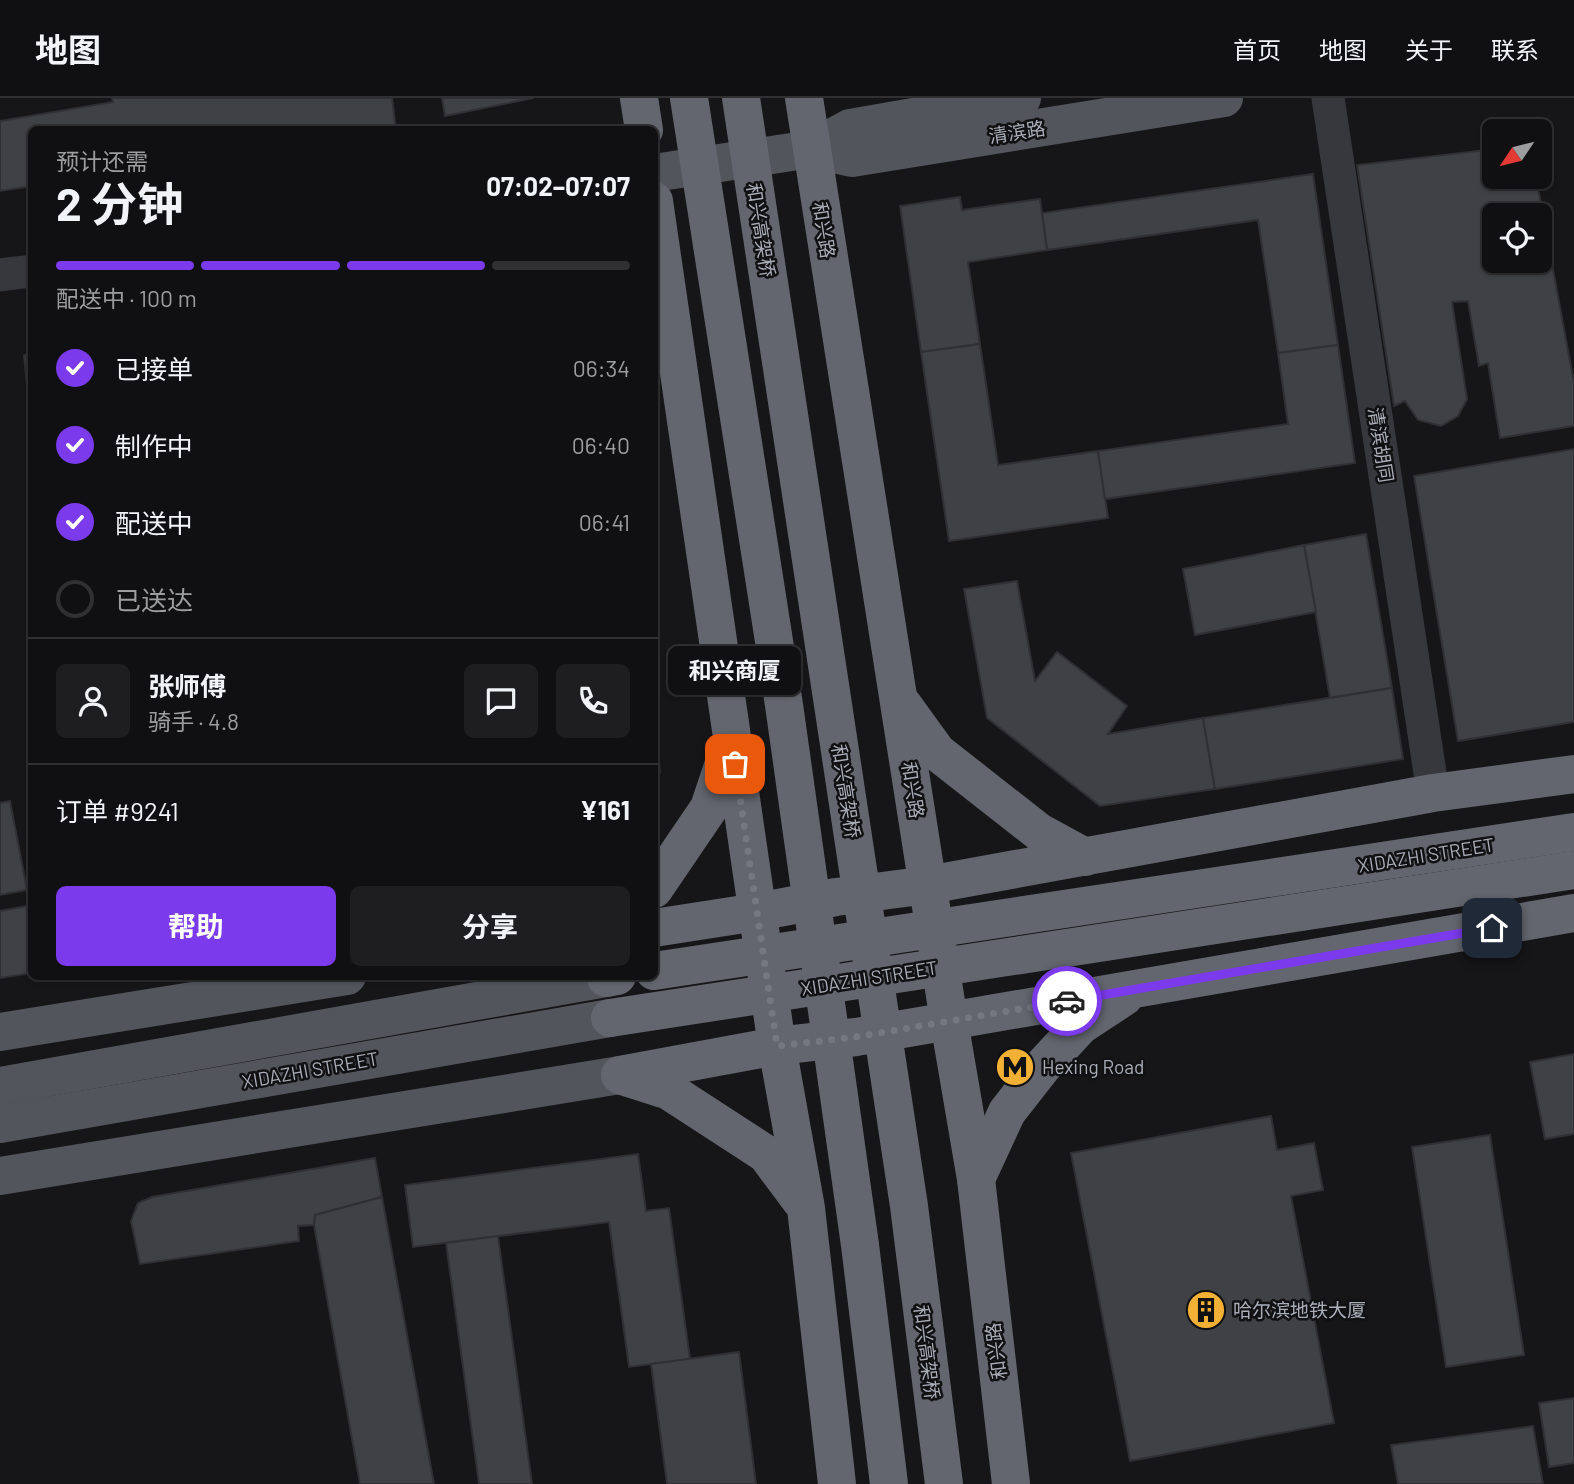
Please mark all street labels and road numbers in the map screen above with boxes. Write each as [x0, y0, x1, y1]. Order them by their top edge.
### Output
street label: 清滨路 [987, 116, 1047, 147]
street label: 和兴高架桥 [743, 181, 780, 279]
street label: 和兴路 [809, 200, 840, 260]
street label: 清滨胡同 [1364, 406, 1399, 484]
street label: 和兴高架桥 [828, 742, 865, 840]
street label: 和兴路 [898, 760, 929, 820]
street label: XIDAZHI STREET [1356, 832, 1496, 877]
street label: XIDAZHI STREET [799, 955, 939, 1000]
street label: XIDAZHI STREET [240, 1046, 380, 1093]
street label: 和兴高架桥 [910, 1303, 945, 1400]
street label: 和兴路 [981, 1321, 1010, 1381]

